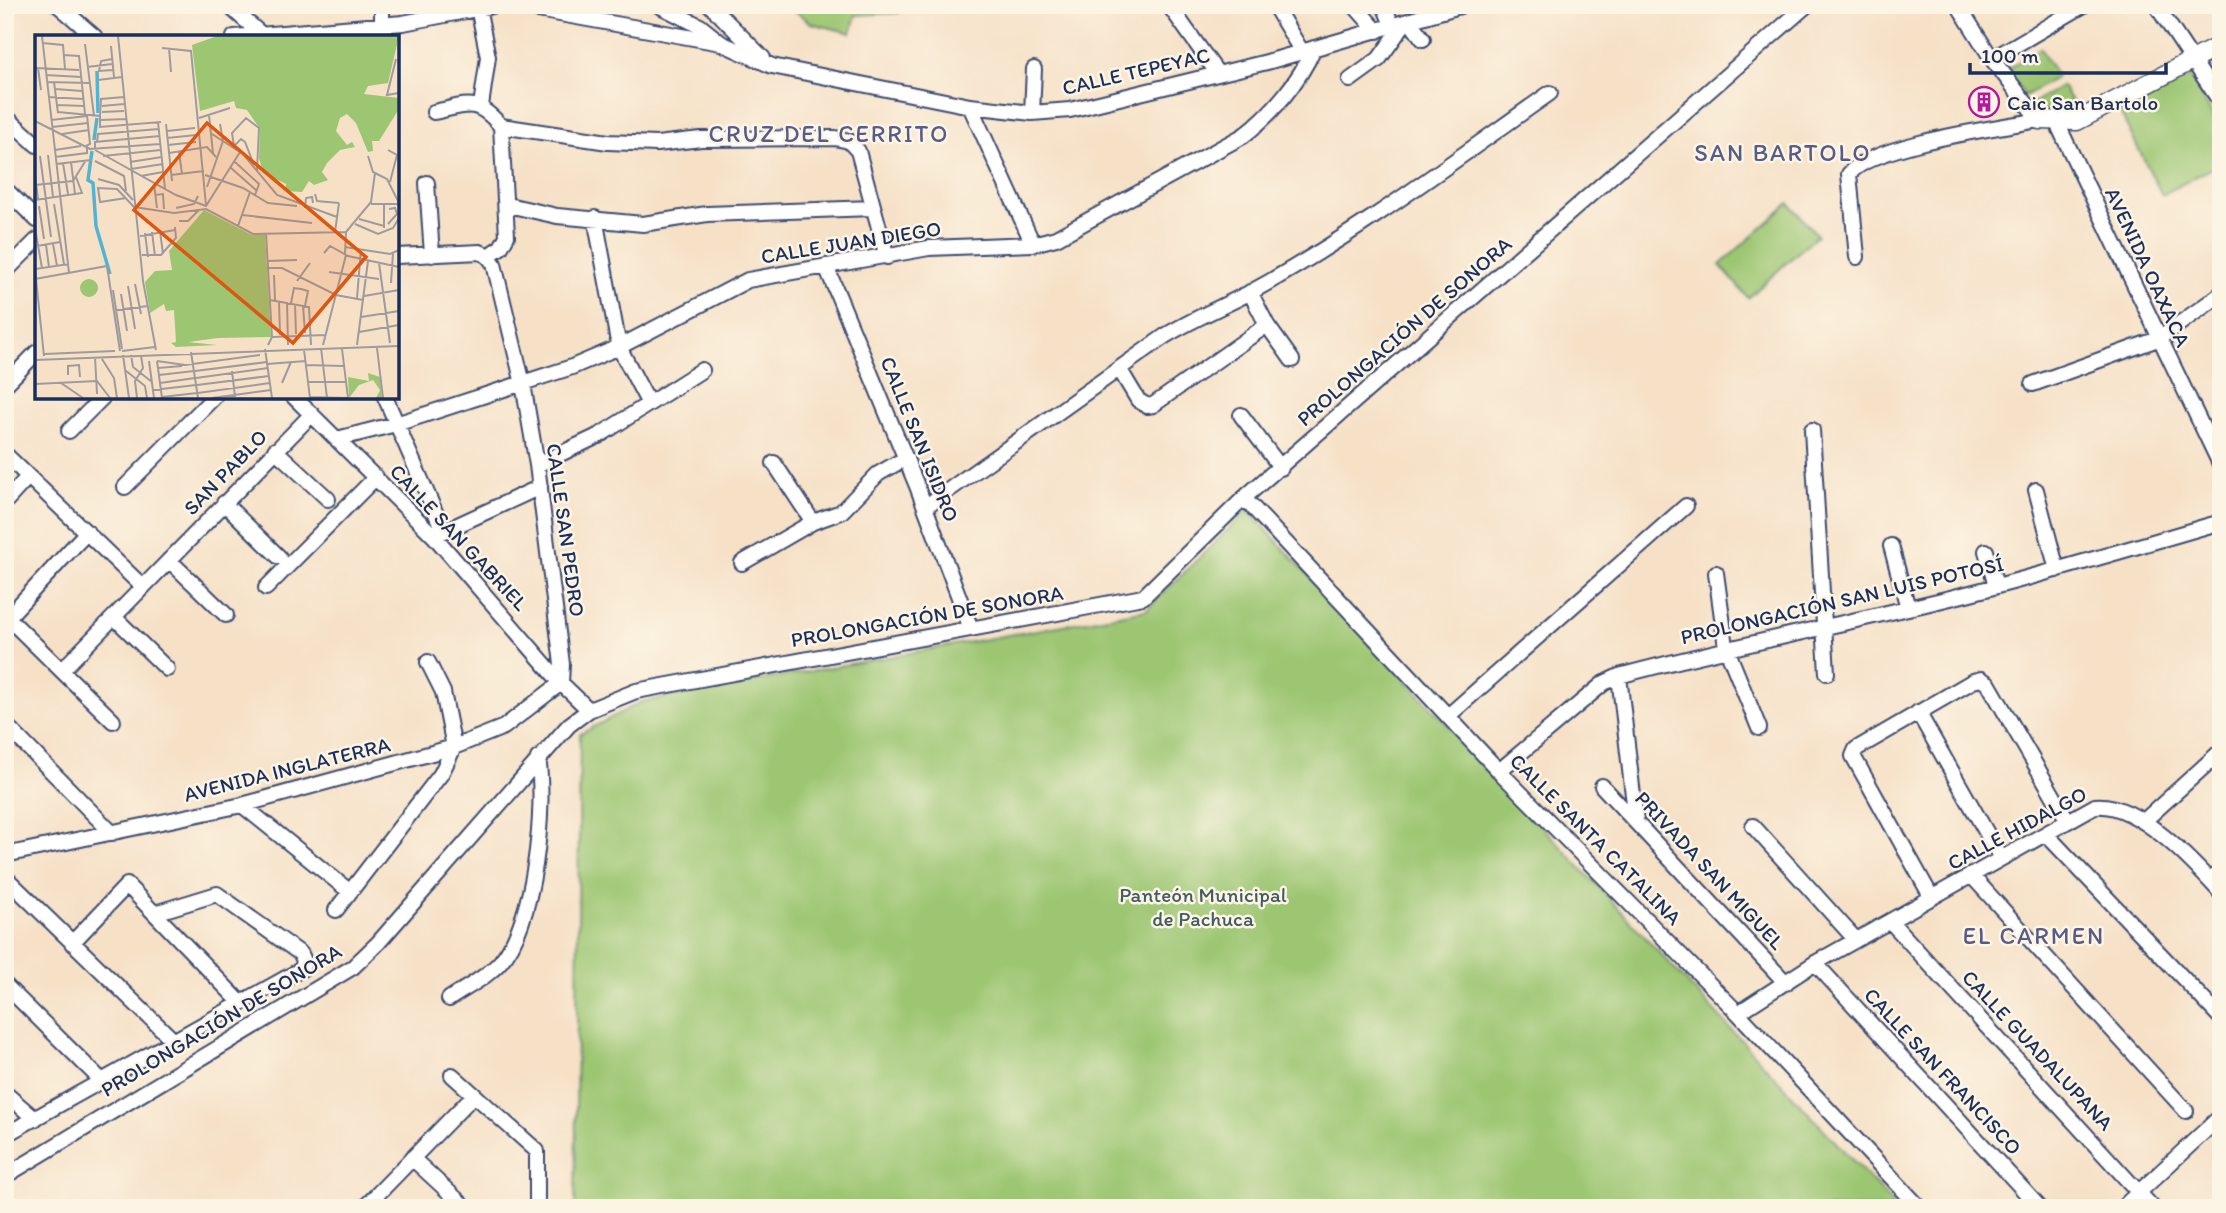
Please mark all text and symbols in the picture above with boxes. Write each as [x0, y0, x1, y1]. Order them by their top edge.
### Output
scale bar [1970, 32, 2166, 76]
inset map [35, 35, 399, 399]
street label: CALLE TEPEYAC [1060, 42, 1212, 100]
text: 100 m [1981, 43, 2039, 68]
building icon: Caic San Bartolo [1967, 85, 2001, 119]
place label: Caic San Bartolo [2007, 90, 2158, 115]
district label: CRUZ DEL CERRITO [709, 119, 949, 148]
district label: SAN BARTOLO [1694, 138, 1872, 167]
street label: AVENIDA OAXACA [2100, 183, 2196, 351]
street label: CALLE JUAN DIEGO [759, 215, 943, 269]
street label: PROLONGACIÓN DE SONORA [1292, 231, 1517, 431]
street label: CALLE SAN ISIDRO [875, 353, 965, 525]
street label: SAN PABLO [178, 424, 272, 520]
street label: CALLE SAN PEDRO [541, 442, 591, 618]
street label: CALLE SAN GABRIEL [385, 459, 534, 616]
street label: PROLONGACIÓN SAN LUIS POTOSÍ [1678, 551, 2006, 649]
street label: PROLONGACIÓN DE SONORA [789, 580, 1066, 652]
street label: AVENIDA INGLATERRA [181, 731, 393, 807]
street label: CALLE SANTA CATALINA [1505, 748, 1687, 930]
street label: CALLE HIDALGO [1943, 781, 2091, 875]
street label: PRIVADA SAN MIGUEL [1630, 786, 1790, 955]
park label: Panteón Municipal de Pachuca [1119, 882, 1287, 931]
district label: EL CARMEN [1963, 921, 2105, 950]
street label: PROLONGACIÓN DE SONORA [96, 938, 346, 1102]
street label: CALLE GUADALUPANA [1957, 965, 2119, 1136]
street label: CALLE SAN FRANCISCO [1859, 982, 2027, 1160]

